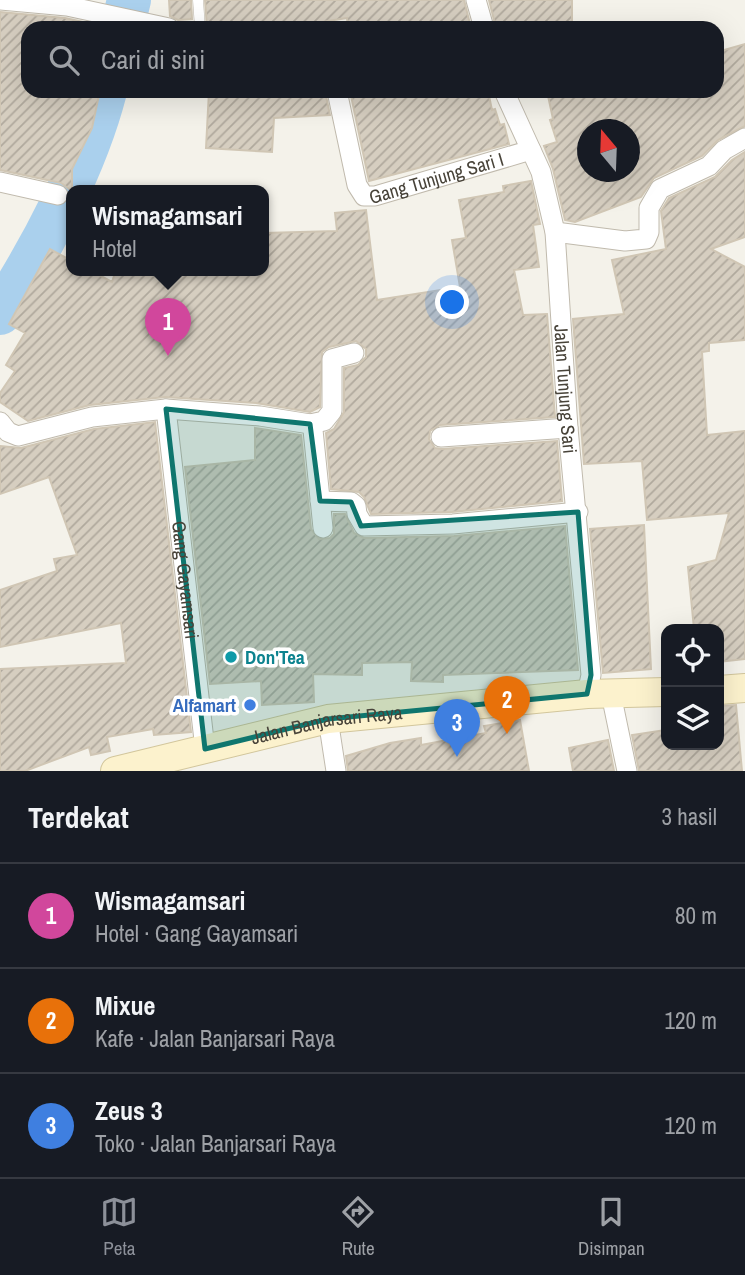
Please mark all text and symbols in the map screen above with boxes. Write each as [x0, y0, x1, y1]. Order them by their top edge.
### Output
search box [21, 21, 724, 98]
icon: search [45, 41, 83, 79]
text: Cari di sini [101, 42, 205, 77]
north arrow [577, 119, 640, 182]
street label: Gang Tunjung Sari I [366, 146, 507, 210]
popup [66, 185, 269, 276]
text: Wismagamsari [92, 198, 243, 233]
text: Hotel [92, 233, 136, 264]
your location [435, 285, 469, 319]
pin: 1 [145, 298, 191, 356]
street label: Jalan Tunjung Sari [548, 324, 583, 455]
street label: Gang Gayamsari [166, 519, 205, 640]
map controls [661, 624, 724, 750]
button: locate [661, 624, 724, 687]
place label: Don'Tea [245, 644, 305, 670]
marker: Don'Tea [223, 649, 239, 665]
pin: 2 [484, 676, 530, 734]
button: layers [661, 687, 724, 750]
place label: Alfamart [173, 692, 236, 718]
marker: Alfamart [242, 697, 258, 713]
street label: Jalan Banjarsari Raya [248, 699, 404, 750]
pin: 3 [434, 699, 480, 757]
text: Terdekat [28, 797, 129, 837]
text: 3 hasil [661, 801, 717, 832]
text: Wismagamsari [95, 883, 245, 918]
text: 1 [46, 900, 56, 931]
text: 80 m [675, 900, 717, 931]
text: Hotel · Gang Gayamsari [95, 918, 298, 949]
text: Mixue [95, 988, 155, 1023]
text: 2 [46, 1005, 56, 1036]
text: 120 m [665, 1005, 717, 1036]
text: Kafe · Jalan Banjarsari Raya [95, 1023, 335, 1054]
text: Zeus 3 [95, 1093, 163, 1128]
text: 3 [46, 1110, 56, 1141]
text: 120 m [665, 1110, 717, 1141]
text: Toko · Jalan Banjarsari Raya [95, 1128, 336, 1159]
tab: Peta [100, 1193, 138, 1261]
tab: Rute [339, 1193, 377, 1261]
tab: Disimpan [578, 1193, 645, 1261]

